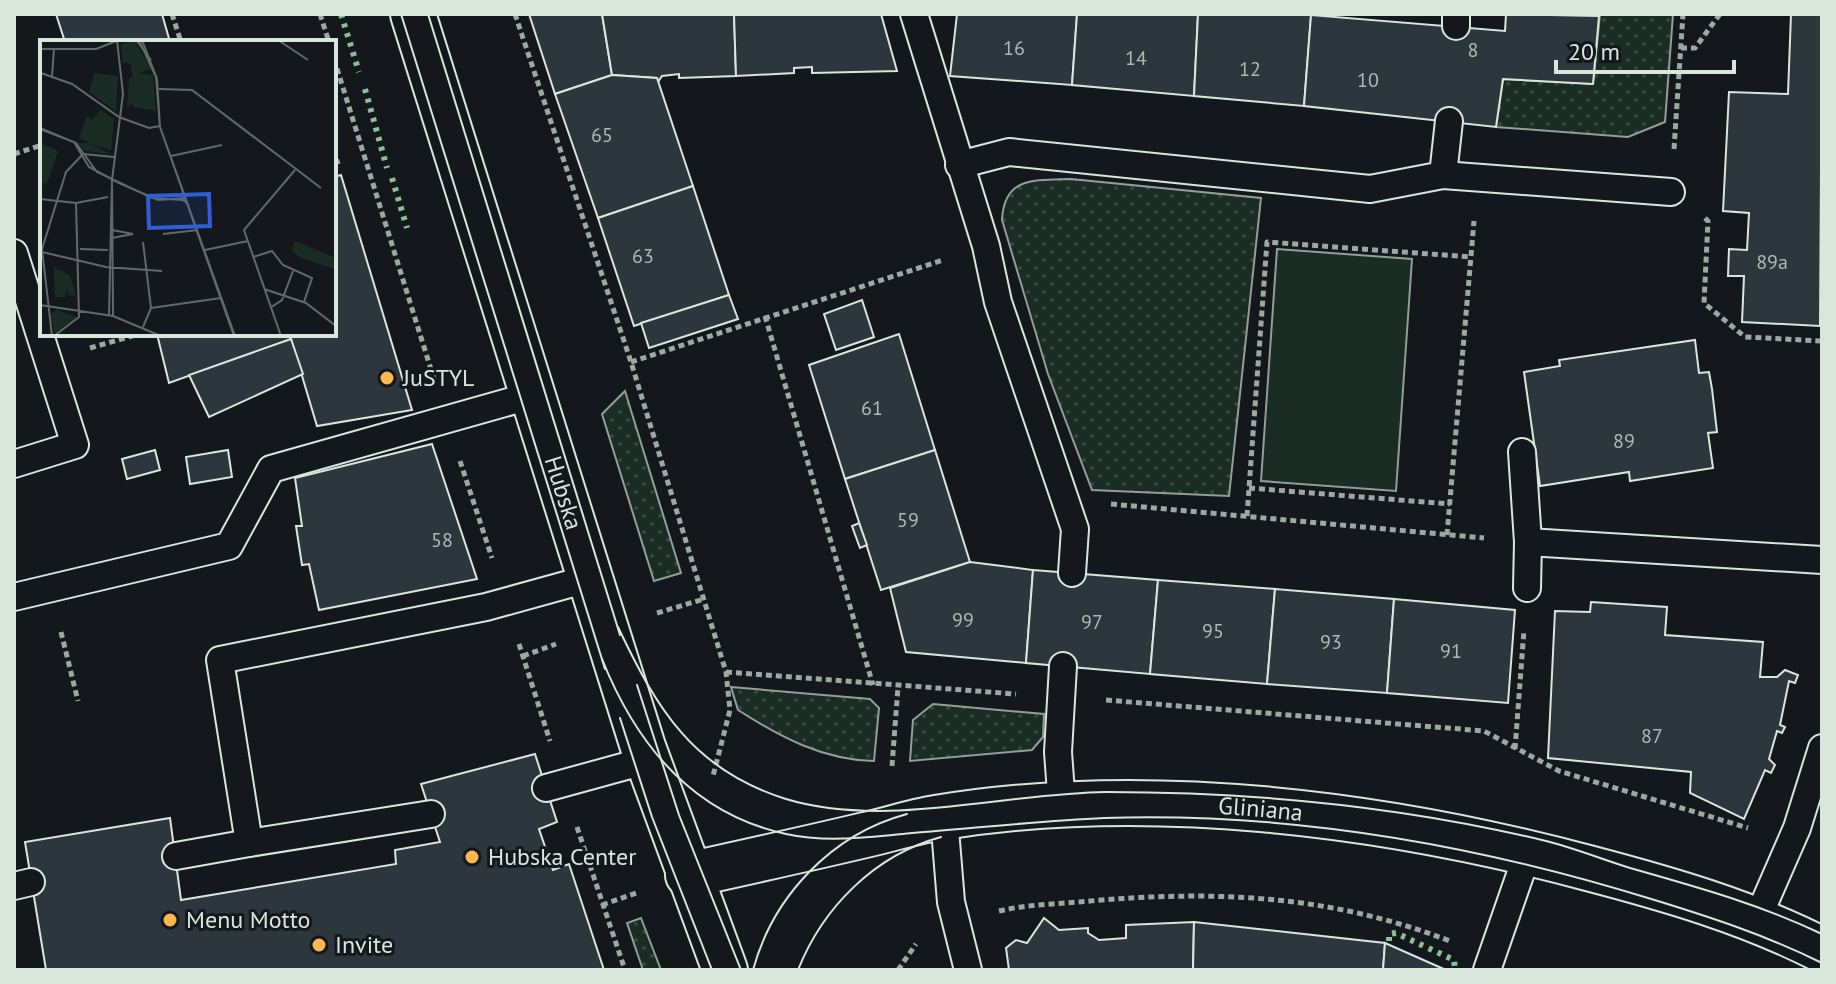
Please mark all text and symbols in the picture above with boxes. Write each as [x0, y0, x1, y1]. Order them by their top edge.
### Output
scale bar [1556, 24, 1734, 74]
house number: 16 [1003, 35, 1025, 61]
text: 20 m [1568, 36, 1620, 67]
house number: 8 [1468, 37, 1478, 63]
inset map [40, 40, 336, 336]
house number: 14 [1125, 45, 1147, 71]
house number: 12 [1239, 56, 1261, 82]
house number: 10 [1357, 67, 1379, 93]
house number: 65 [591, 122, 613, 148]
house number: 63 [632, 243, 654, 269]
house number: 89a [1756, 249, 1788, 275]
place label: JuSTYL [402, 362, 475, 393]
marker: JuSTYL [378, 369, 396, 387]
house number: 61 [861, 395, 883, 421]
house number: 89 [1613, 428, 1635, 454]
street label: Hubska [538, 452, 590, 534]
house number: 59 [897, 507, 919, 533]
house number: 58 [431, 527, 453, 553]
house number: 99 [952, 607, 974, 633]
house number: 97 [1081, 609, 1103, 635]
house number: 95 [1202, 618, 1224, 644]
house number: 93 [1320, 629, 1342, 655]
house number: 91 [1440, 638, 1462, 664]
house number: 87 [1641, 723, 1663, 749]
street label: Gliniana [1217, 790, 1304, 828]
place label: Hubska Center [488, 841, 636, 872]
marker: Hubska Center [463, 848, 481, 866]
place label: Menu Motto [186, 904, 310, 935]
marker: Menu Motto [161, 911, 179, 929]
place label: Invite [335, 929, 393, 960]
marker: Invite [310, 936, 328, 954]

